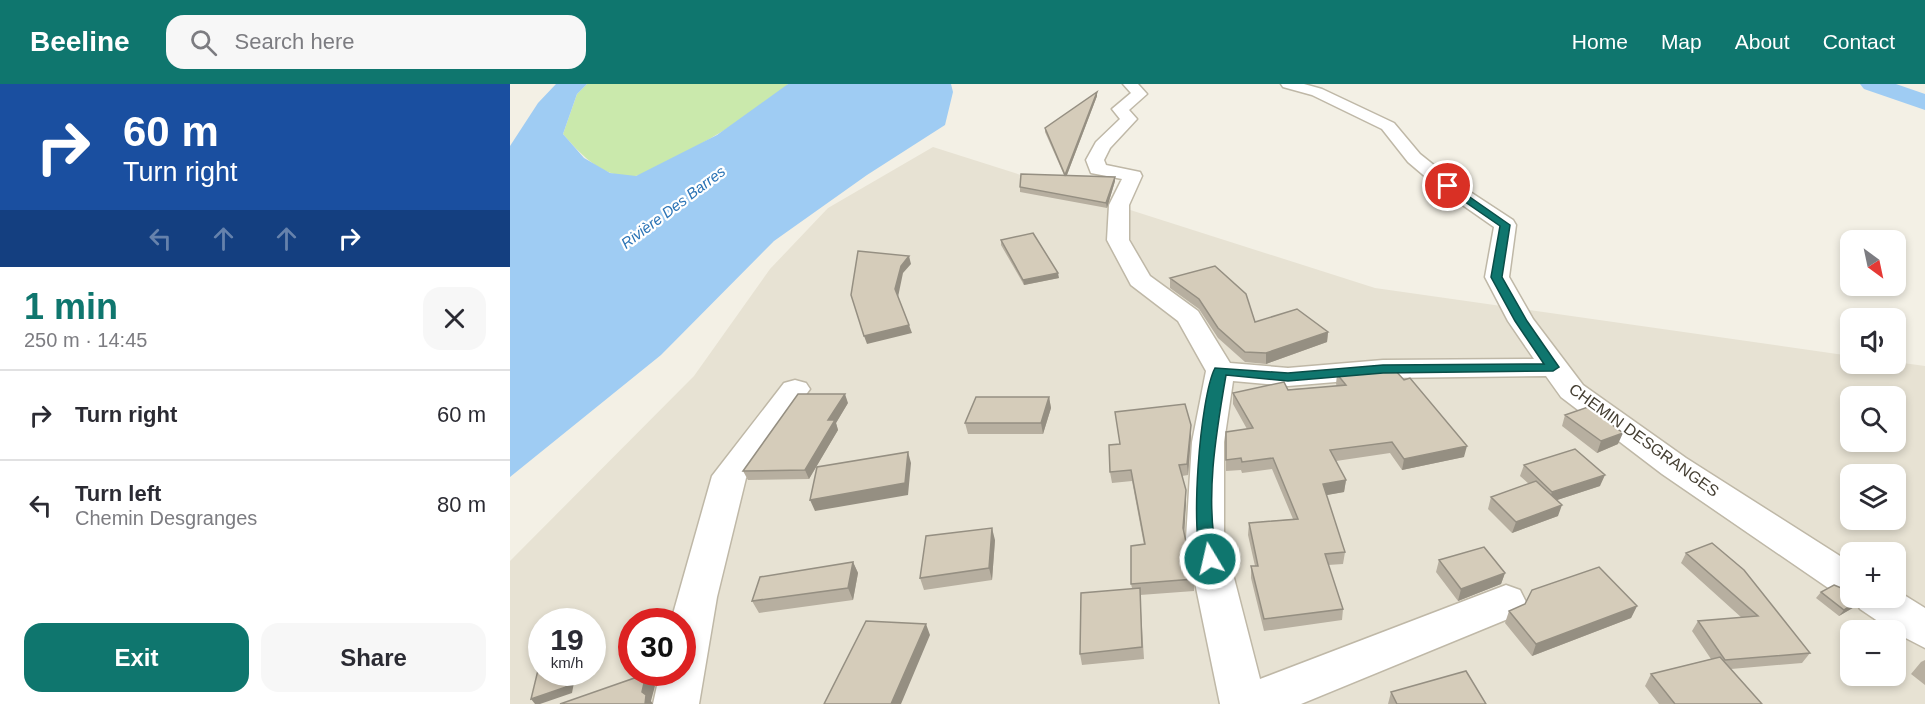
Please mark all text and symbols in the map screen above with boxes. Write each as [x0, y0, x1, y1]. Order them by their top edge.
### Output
search box [166, 15, 586, 69]
text: Beeline [30, 26, 130, 57]
icon: search [187, 26, 220, 59]
text: Search here [235, 29, 354, 54]
text: Home [1572, 30, 1628, 53]
text: Map [1661, 30, 1702, 53]
text: About [1735, 30, 1790, 53]
text: Contact [1823, 30, 1895, 53]
icon: right [24, 108, 102, 186]
text: 60 m [123, 108, 219, 155]
text: Turn right [123, 157, 238, 187]
pin [1422, 160, 1473, 211]
water label: Rivière Des Barres [618, 162, 729, 252]
icon: arrive [1431, 169, 1464, 202]
icon: left [144, 222, 177, 255]
icon: ahead [207, 222, 240, 255]
icon: ahead [270, 222, 303, 255]
icon: right [333, 222, 366, 255]
north arrow [1840, 230, 1906, 296]
map controls [1840, 230, 1906, 686]
text: 1 min [24, 286, 118, 327]
button: close [423, 287, 486, 350]
button: sound [1840, 308, 1906, 374]
text: 250 m · 14:45 [24, 329, 147, 351]
street label: CHEMIN DESGRANGES [1566, 380, 1722, 500]
button: search [1840, 386, 1906, 452]
icon: right [24, 399, 57, 432]
text: Turn right [75, 402, 177, 427]
text: 60 m [437, 402, 486, 427]
button: layers [1840, 464, 1906, 530]
text: Turn left [75, 481, 161, 506]
icon: left [24, 489, 57, 522]
text: 80 m [437, 492, 486, 517]
text: Chemin Desgranges [75, 507, 257, 529]
position arrow [1178, 527, 1242, 591]
button: + [1840, 542, 1906, 608]
speed limit sign: 30 [618, 608, 696, 686]
button: − [1840, 620, 1906, 686]
button: Exit [24, 623, 249, 692]
button: Share [261, 623, 486, 692]
text: 19 [550, 623, 584, 656]
text: km/h [551, 654, 583, 671]

